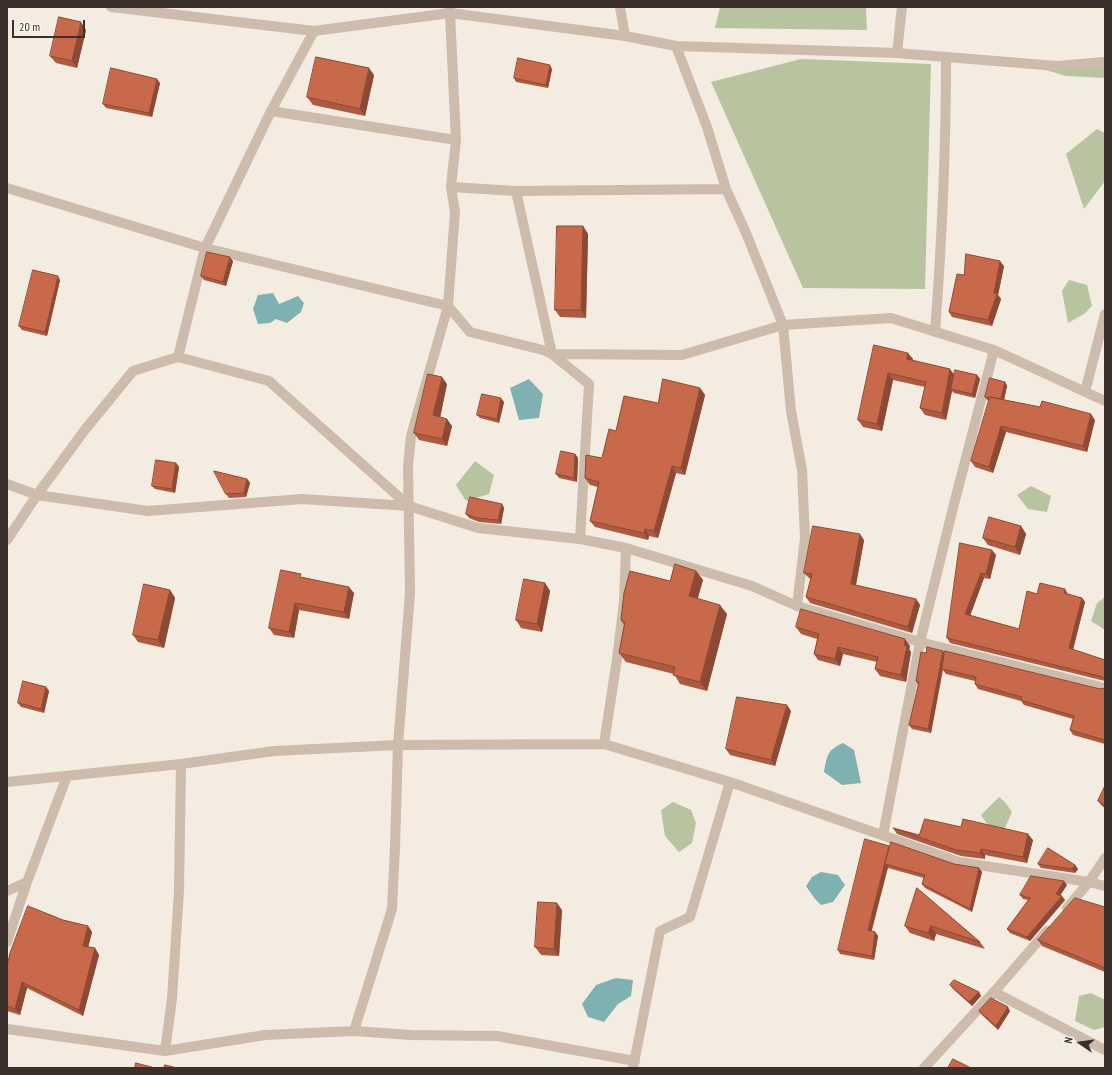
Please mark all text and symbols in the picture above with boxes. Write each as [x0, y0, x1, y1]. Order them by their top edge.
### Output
scale bar [14, 12, 87, 38]
text: 20 m [19, 19, 40, 34]
north arrow [1060, 1023, 1100, 1063]
text: N [1061, 1036, 1076, 1045]

